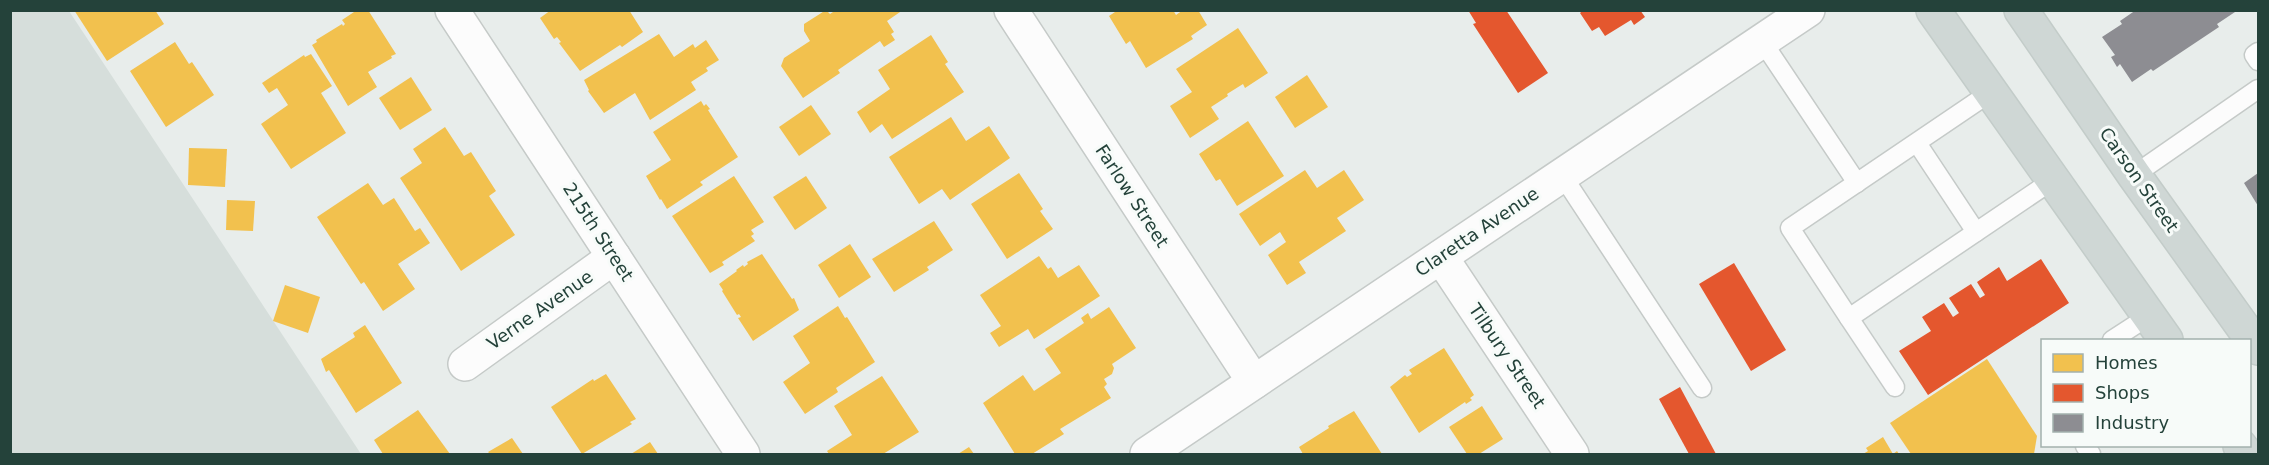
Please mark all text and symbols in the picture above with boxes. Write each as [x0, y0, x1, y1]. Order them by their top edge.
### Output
street label: Carson Street [2095, 123, 2183, 236]
street label: Farlow Street [1091, 140, 1173, 251]
street label: 215th Street [559, 179, 638, 285]
street label: Claretta Avenue [1411, 183, 1542, 281]
street label: Verne Avenue [483, 265, 597, 354]
street label: Tilbury Street [1464, 299, 1550, 412]
legend [2041, 339, 2251, 447]
text: Homes [2095, 352, 2158, 373]
text: Shops [2095, 382, 2150, 403]
text: Industry [2095, 412, 2169, 433]

